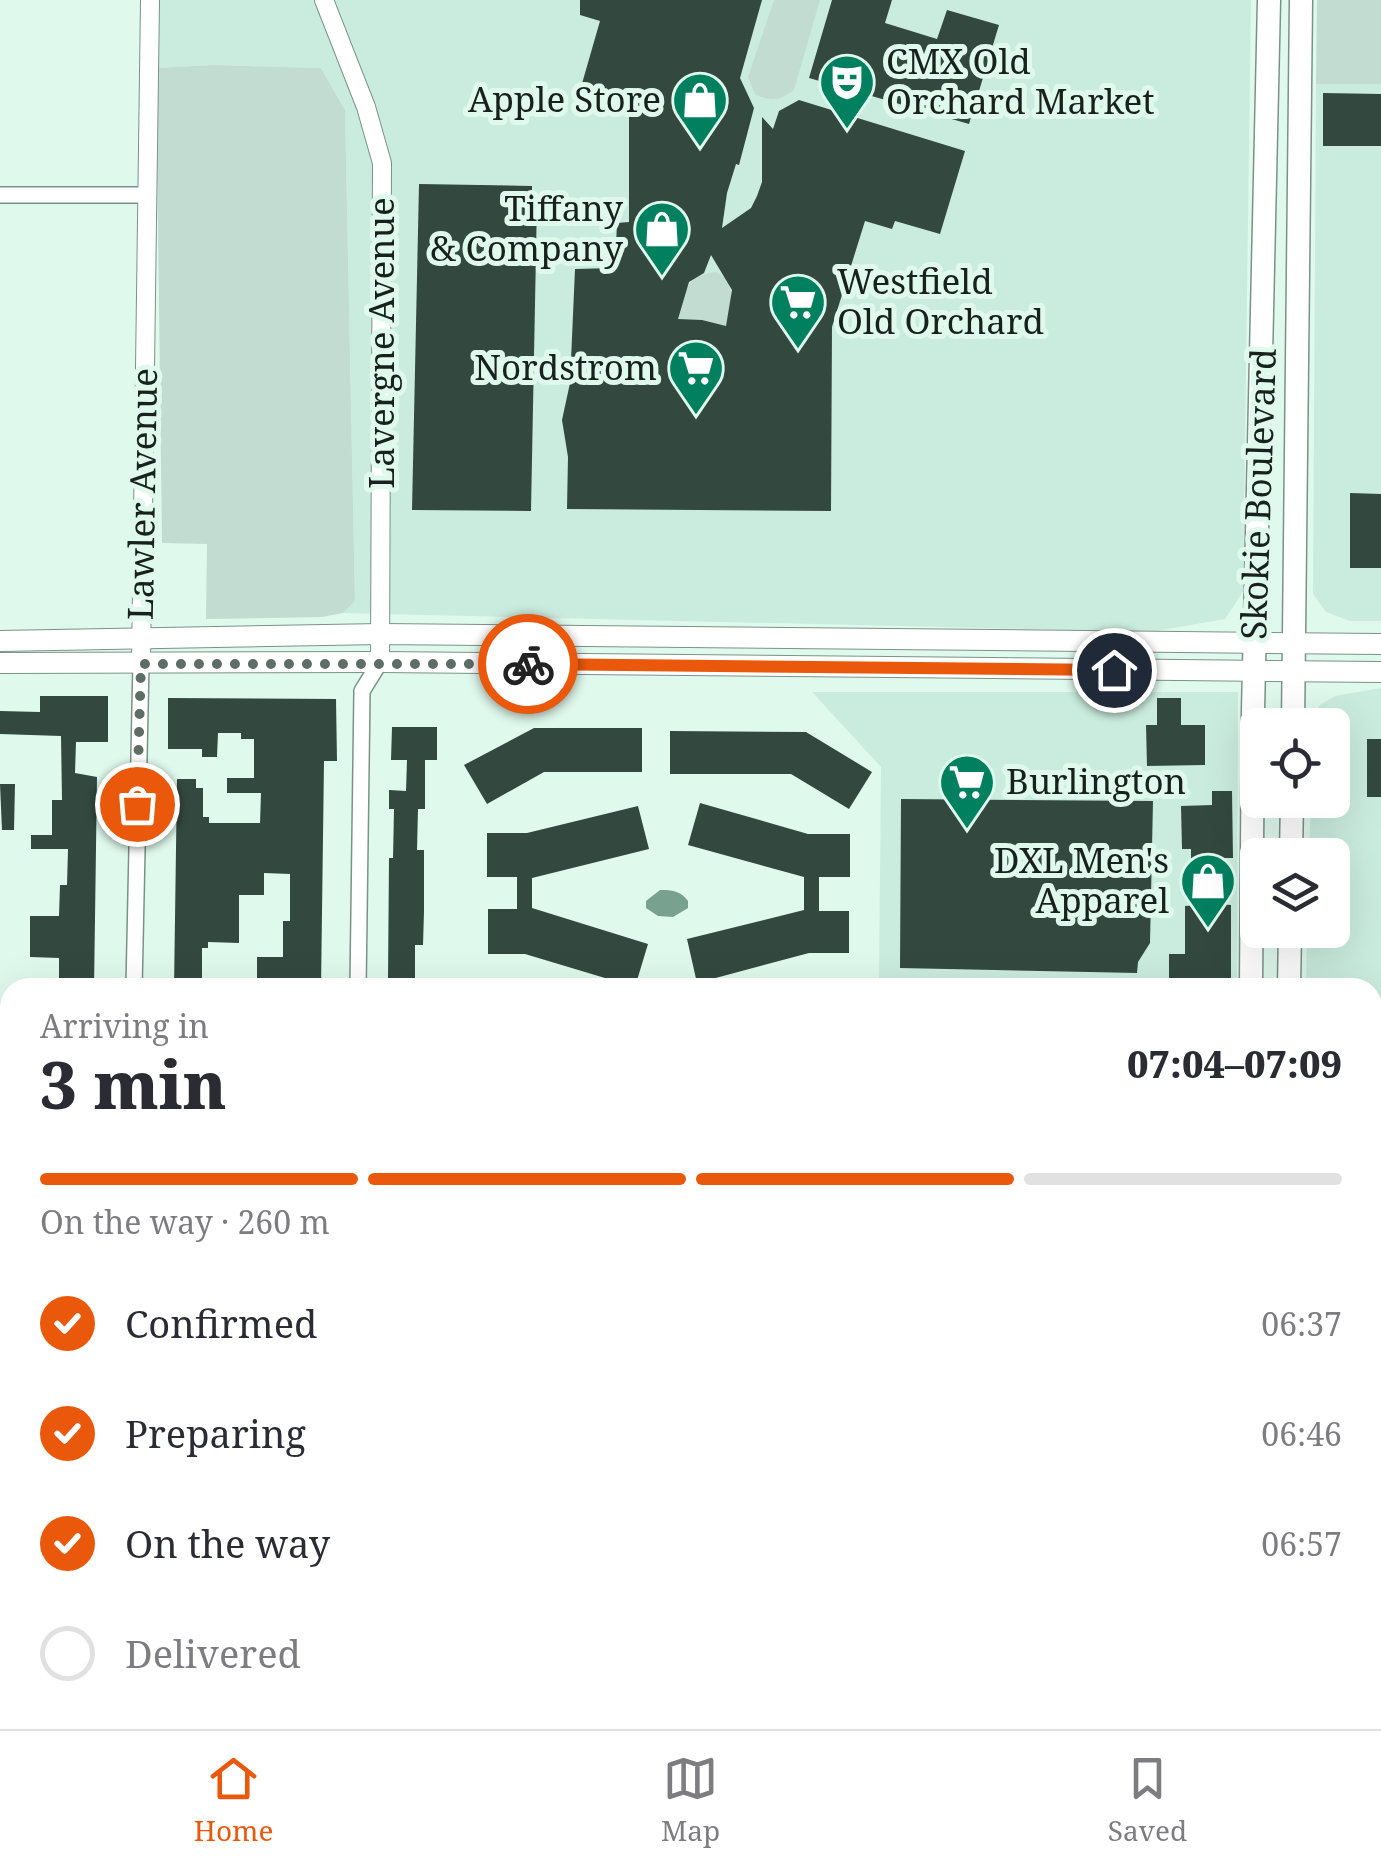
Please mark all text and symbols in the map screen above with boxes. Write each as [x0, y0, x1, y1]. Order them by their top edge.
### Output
place label: CMX Old Orchard Market [886, 37, 1155, 124]
theatre icon: CMX Old Orchard Market [817, 52, 877, 131]
shop icon: Apple Store [670, 70, 730, 149]
place label: Apple Store [468, 75, 661, 122]
place label: Tiffany & Company [430, 184, 623, 271]
street label: Lavergne Avenue [357, 197, 404, 489]
shop icon: Tiffany & Company [632, 199, 692, 278]
place label: Westfield Old Orchard [837, 257, 1044, 344]
supermarket icon: Westfield Old Orchard [768, 272, 828, 351]
supermarket icon: Nordstrom [666, 338, 726, 417]
place label: Nordstrom [474, 343, 657, 390]
street label: Skokie Boulevard [1229, 348, 1286, 640]
street label: Lawler Avenue [116, 368, 167, 620]
courier [478, 614, 578, 714]
pin [1072, 628, 1157, 713]
icon: bike [501, 637, 556, 692]
icon: home [1087, 643, 1142, 698]
map controls [1240, 708, 1350, 948]
button: locate [1240, 708, 1350, 818]
supermarket icon: Burlington [937, 752, 997, 831]
place label: Burlington [1006, 757, 1186, 804]
pin [95, 762, 180, 847]
icon: bag [110, 777, 165, 832]
place label: DXL Men's Apparel [994, 836, 1169, 923]
button: layers [1240, 838, 1350, 948]
shop icon: DXL Men's Apparel [1178, 851, 1238, 930]
text: Arriving in [40, 1004, 209, 1047]
text: 07:04–07:09 [1127, 1037, 1342, 1089]
text: 3 min [40, 1040, 227, 1128]
text: On the way · 260 m [40, 1200, 330, 1243]
icon: check [40, 1296, 95, 1351]
text: Confirmed [125, 1297, 317, 1349]
text: 06:37 [1261, 1302, 1342, 1345]
icon: check [40, 1406, 95, 1461]
text: Preparing [125, 1407, 306, 1459]
text: 06:46 [1261, 1412, 1342, 1455]
icon: check [40, 1516, 95, 1571]
text: On the way [125, 1517, 330, 1569]
text: 06:57 [1261, 1522, 1342, 1565]
text: Delivered [125, 1627, 301, 1679]
tab: Home [194, 1751, 274, 1849]
tab: Map [661, 1751, 720, 1849]
tab: Saved [1108, 1751, 1187, 1849]

